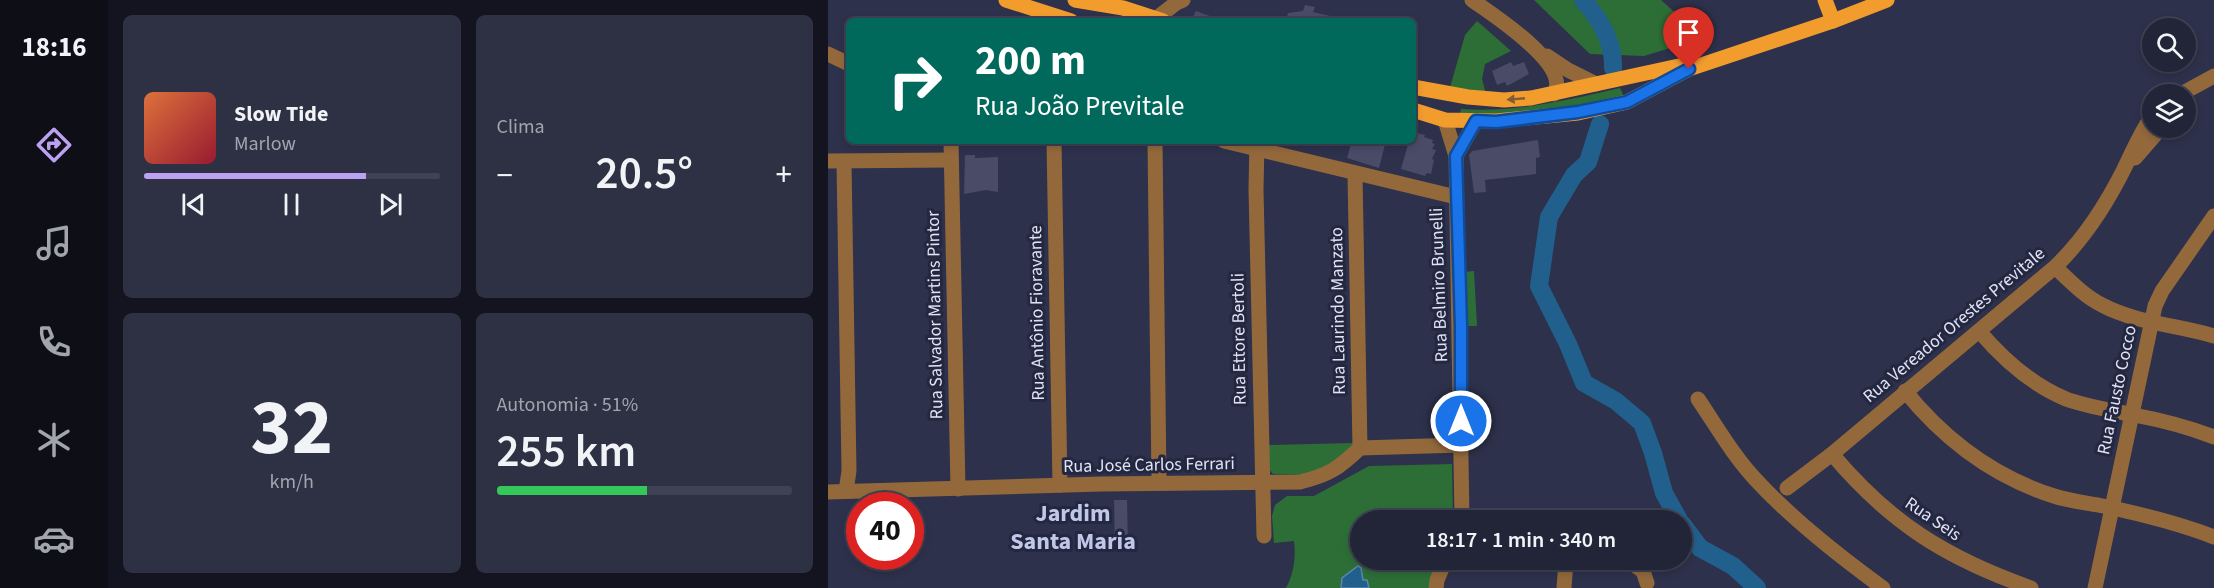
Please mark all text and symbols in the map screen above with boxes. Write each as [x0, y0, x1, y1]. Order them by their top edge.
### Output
pin [1663, 7, 1714, 69]
icon: arrive [1672, 16, 1705, 49]
map controls [2142, 18, 2196, 138]
button: search [2142, 18, 2196, 72]
text: 18:16 [21, 28, 87, 67]
text: 200 m [975, 31, 1086, 91]
icon: right [876, 42, 954, 120]
button: layers [2142, 84, 2196, 138]
text: Rua João Previtale [975, 87, 1185, 126]
one-way arrow [1507, 94, 1526, 104]
text: Slow Tide [234, 98, 328, 130]
text: Clima [497, 113, 545, 141]
icon: directions [33, 124, 75, 166]
text: Marlow [234, 130, 296, 158]
text: 20.5° [596, 142, 693, 206]
text: − [497, 152, 513, 199]
text: + [776, 152, 792, 199]
icon: previous [177, 188, 210, 221]
icon: pause [275, 188, 308, 221]
icon: next [374, 188, 407, 221]
street label: Rua Belmiro Brunelli [1424, 207, 1454, 363]
street label: Rua Salvador Martins Pintor [921, 210, 949, 420]
icon: music [33, 222, 75, 264]
street label: Rua Antônio Fioravante [1023, 225, 1051, 401]
street label: Rua Laurindo Manzato [1324, 227, 1352, 395]
street label: Rua Vereador Orestes Previtale [1858, 241, 2050, 409]
street label: Rua Ettore Bertoli [1225, 273, 1253, 405]
icon: phone [33, 321, 75, 363]
street label: Rua Fausto Cocco [2091, 323, 2143, 457]
text: 32 [251, 373, 333, 484]
position arrow [1429, 389, 1493, 453]
text: Autonomia · 51% [497, 391, 638, 419]
icon: climate [33, 419, 75, 461]
text: 255 km [497, 420, 636, 484]
street label: Rua José Carlos Ferrari [1063, 451, 1235, 479]
text: km/h [270, 468, 314, 496]
street label: Rua Seis [1900, 491, 1966, 547]
speed limit sign: 40 [846, 492, 924, 570]
district label: Jardim Santa Maria [1010, 496, 1136, 559]
icon: car [33, 518, 75, 560]
text: 18:17 · 1 min · 340 m [1426, 524, 1616, 556]

